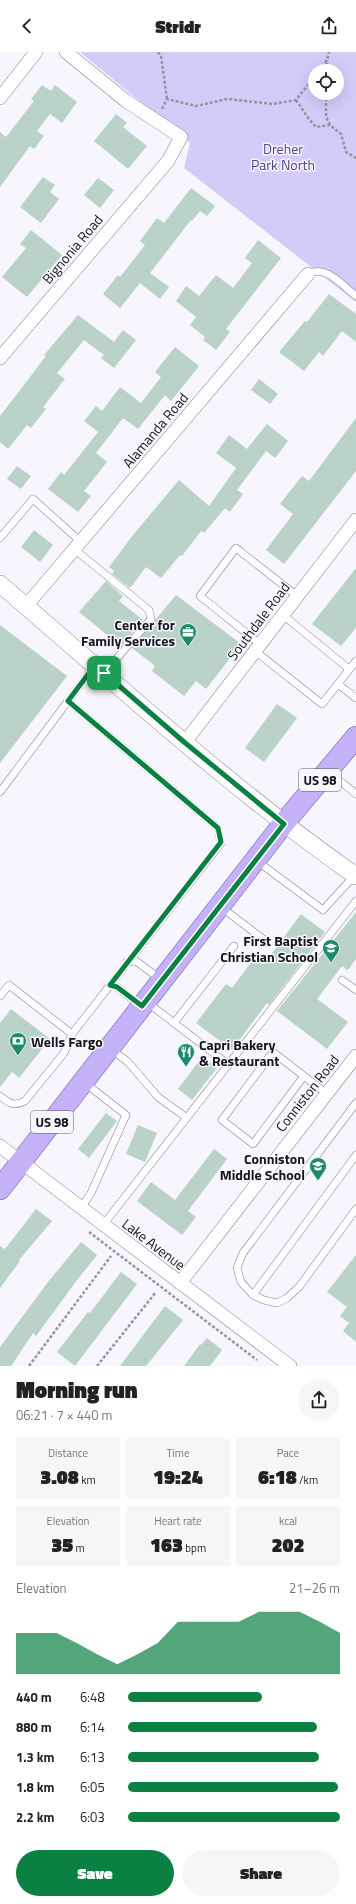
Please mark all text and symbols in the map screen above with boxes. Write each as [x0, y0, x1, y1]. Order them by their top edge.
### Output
text: Stridr [155, 13, 201, 40]
icon: back [16, 15, 38, 37]
icon: share [318, 15, 340, 37]
map controls [308, 64, 344, 100]
button: locate [308, 64, 344, 100]
park label: Dreher Park North [251, 138, 315, 175]
street label: Bignonia Road [37, 210, 107, 288]
street label: Alamanda Road [117, 388, 193, 472]
street label: Southdale Road [222, 578, 294, 664]
place label: Center for Family Services [81, 614, 175, 651]
office icon: Center for Family Services [178, 622, 198, 647]
pin [87, 656, 121, 690]
icon: arrive [93, 662, 115, 684]
road number: US 98 [299, 769, 341, 791]
place label: First Baptist Christian School [220, 930, 318, 967]
school or university icon: First Baptist Christian School [321, 938, 341, 963]
bank icon: Wells Fargo [8, 1031, 28, 1056]
place label: Wells Fargo [31, 1031, 103, 1052]
place label: Capri Bakery & Restaurant [199, 1034, 279, 1071]
restaurant icon: Capri Bakery & Restaurant [176, 1042, 196, 1067]
street label: Conniston Road [270, 1050, 344, 1136]
road number: US 98 [31, 1111, 73, 1133]
place label: Conniston Middle School [220, 1148, 305, 1185]
school or university icon: Conniston Middle School [308, 1156, 328, 1181]
street label: Lake Avenue [118, 1213, 190, 1275]
text: Morning run [16, 1373, 138, 1407]
button: share [298, 1379, 340, 1421]
text: 06:21 · 7 × 440 m [16, 1405, 112, 1425]
text: Distance [48, 1445, 88, 1461]
text: Time [167, 1445, 189, 1461]
text: Pace [277, 1445, 299, 1461]
text: 3.08 [40, 1461, 79, 1492]
text: 19:24 [153, 1461, 203, 1492]
text: 6:18 [258, 1461, 297, 1492]
text: km [79, 1472, 96, 1488]
text: /km [297, 1472, 318, 1488]
text: Elevation [47, 1513, 89, 1529]
text: Heart rate [154, 1513, 202, 1529]
text: kcal [279, 1513, 297, 1529]
text: 35 [51, 1529, 73, 1560]
text: 163 [150, 1529, 183, 1560]
text: 202 [272, 1529, 305, 1560]
text: m [73, 1540, 85, 1556]
text: bpm [183, 1540, 206, 1556]
text: Elevation [16, 1578, 67, 1598]
text: 21–26 m [289, 1578, 340, 1598]
text: 440 m [16, 1687, 52, 1707]
text: 6:48 [80, 1687, 105, 1707]
text: 880 m [16, 1717, 52, 1737]
text: 6:14 [80, 1717, 105, 1737]
text: 1.3 km [16, 1747, 54, 1767]
text: 6:13 [80, 1747, 105, 1767]
text: 1.8 km [16, 1777, 54, 1797]
text: 6:05 [80, 1777, 105, 1797]
text: 2.2 km [16, 1807, 54, 1827]
text: 6:03 [80, 1807, 105, 1827]
button: Save [16, 1850, 174, 1896]
button: Share [182, 1850, 340, 1896]

